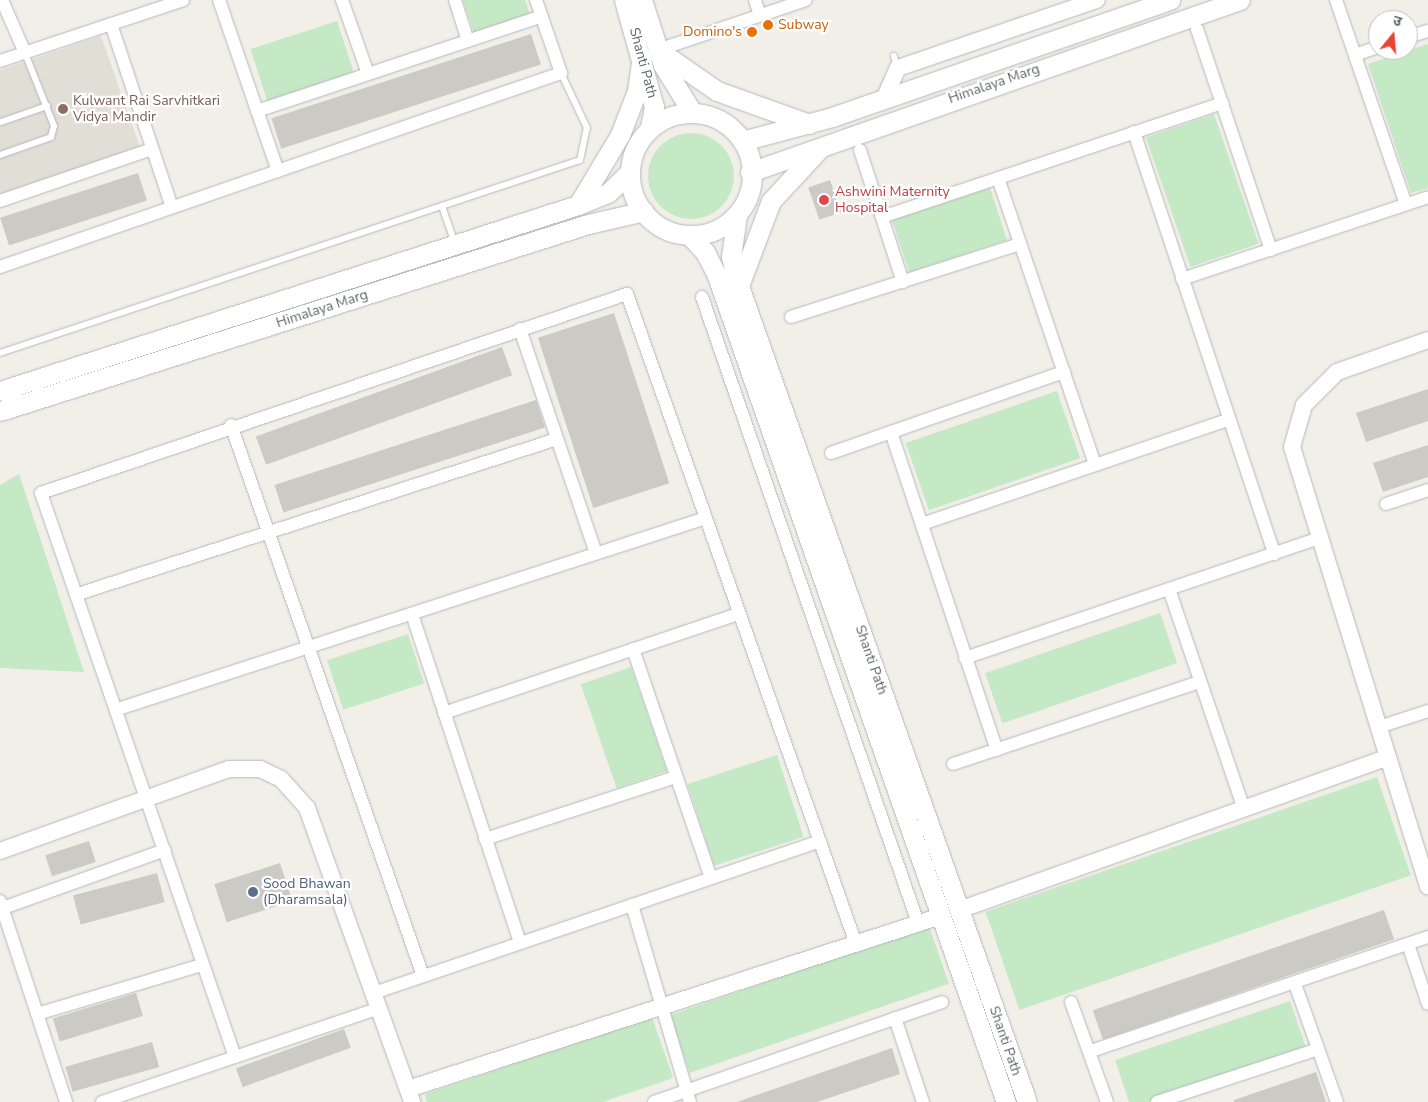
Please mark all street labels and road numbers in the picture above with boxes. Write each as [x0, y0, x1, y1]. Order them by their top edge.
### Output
street label: Shanti Path [626, 26, 660, 100]
street label: Himalaya Marg [946, 61, 1042, 107]
street label: Himalaya Marg [274, 286, 370, 332]
street label: Shanti Path [851, 623, 891, 697]
street label: Shanti Path [985, 1004, 1025, 1078]

